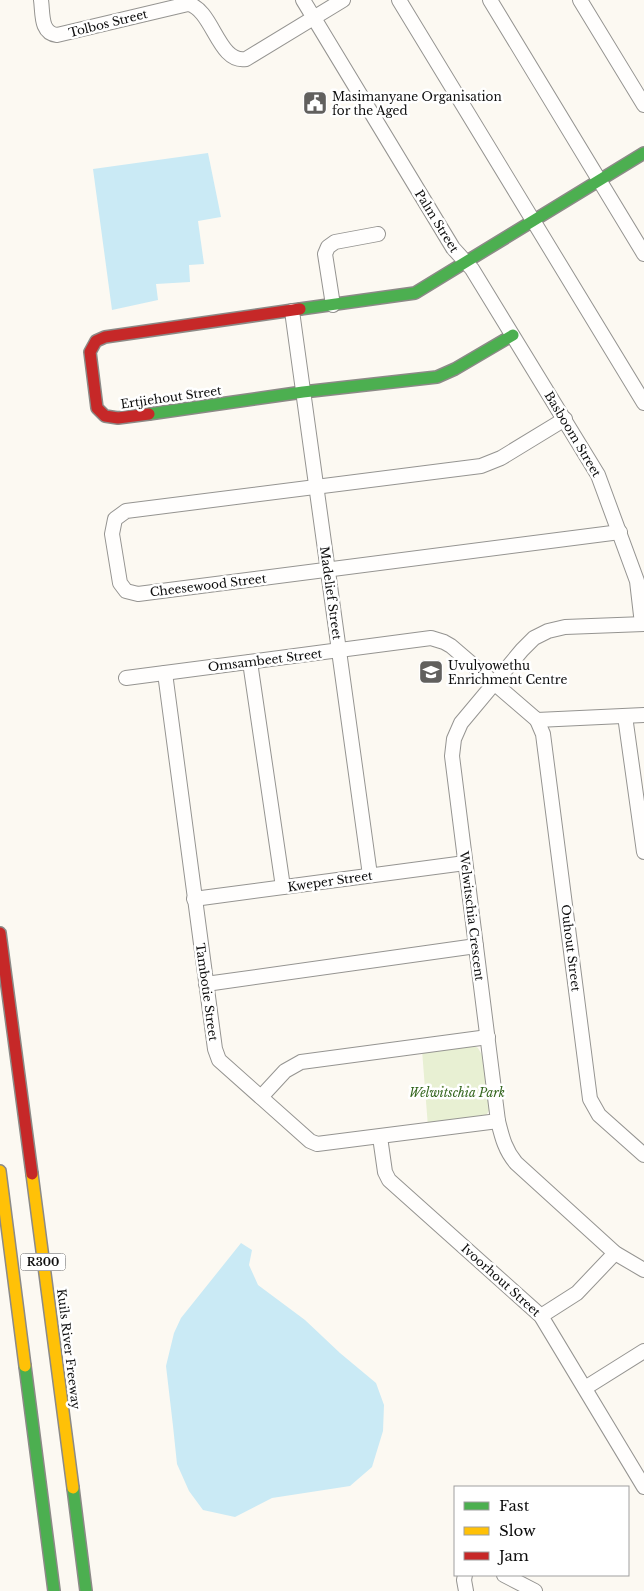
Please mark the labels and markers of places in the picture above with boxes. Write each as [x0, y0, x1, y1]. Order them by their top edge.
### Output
place label: Masimanyane Organisation for the Aged [332, 89, 502, 118]
public building icon: Masimanyane Organisation for the Aged [302, 90, 328, 116]
place label: Uvulyowethu Enrichment Centre [448, 658, 567, 687]
school or university icon: Uvulyowethu Enrichment Centre [418, 659, 444, 685]

